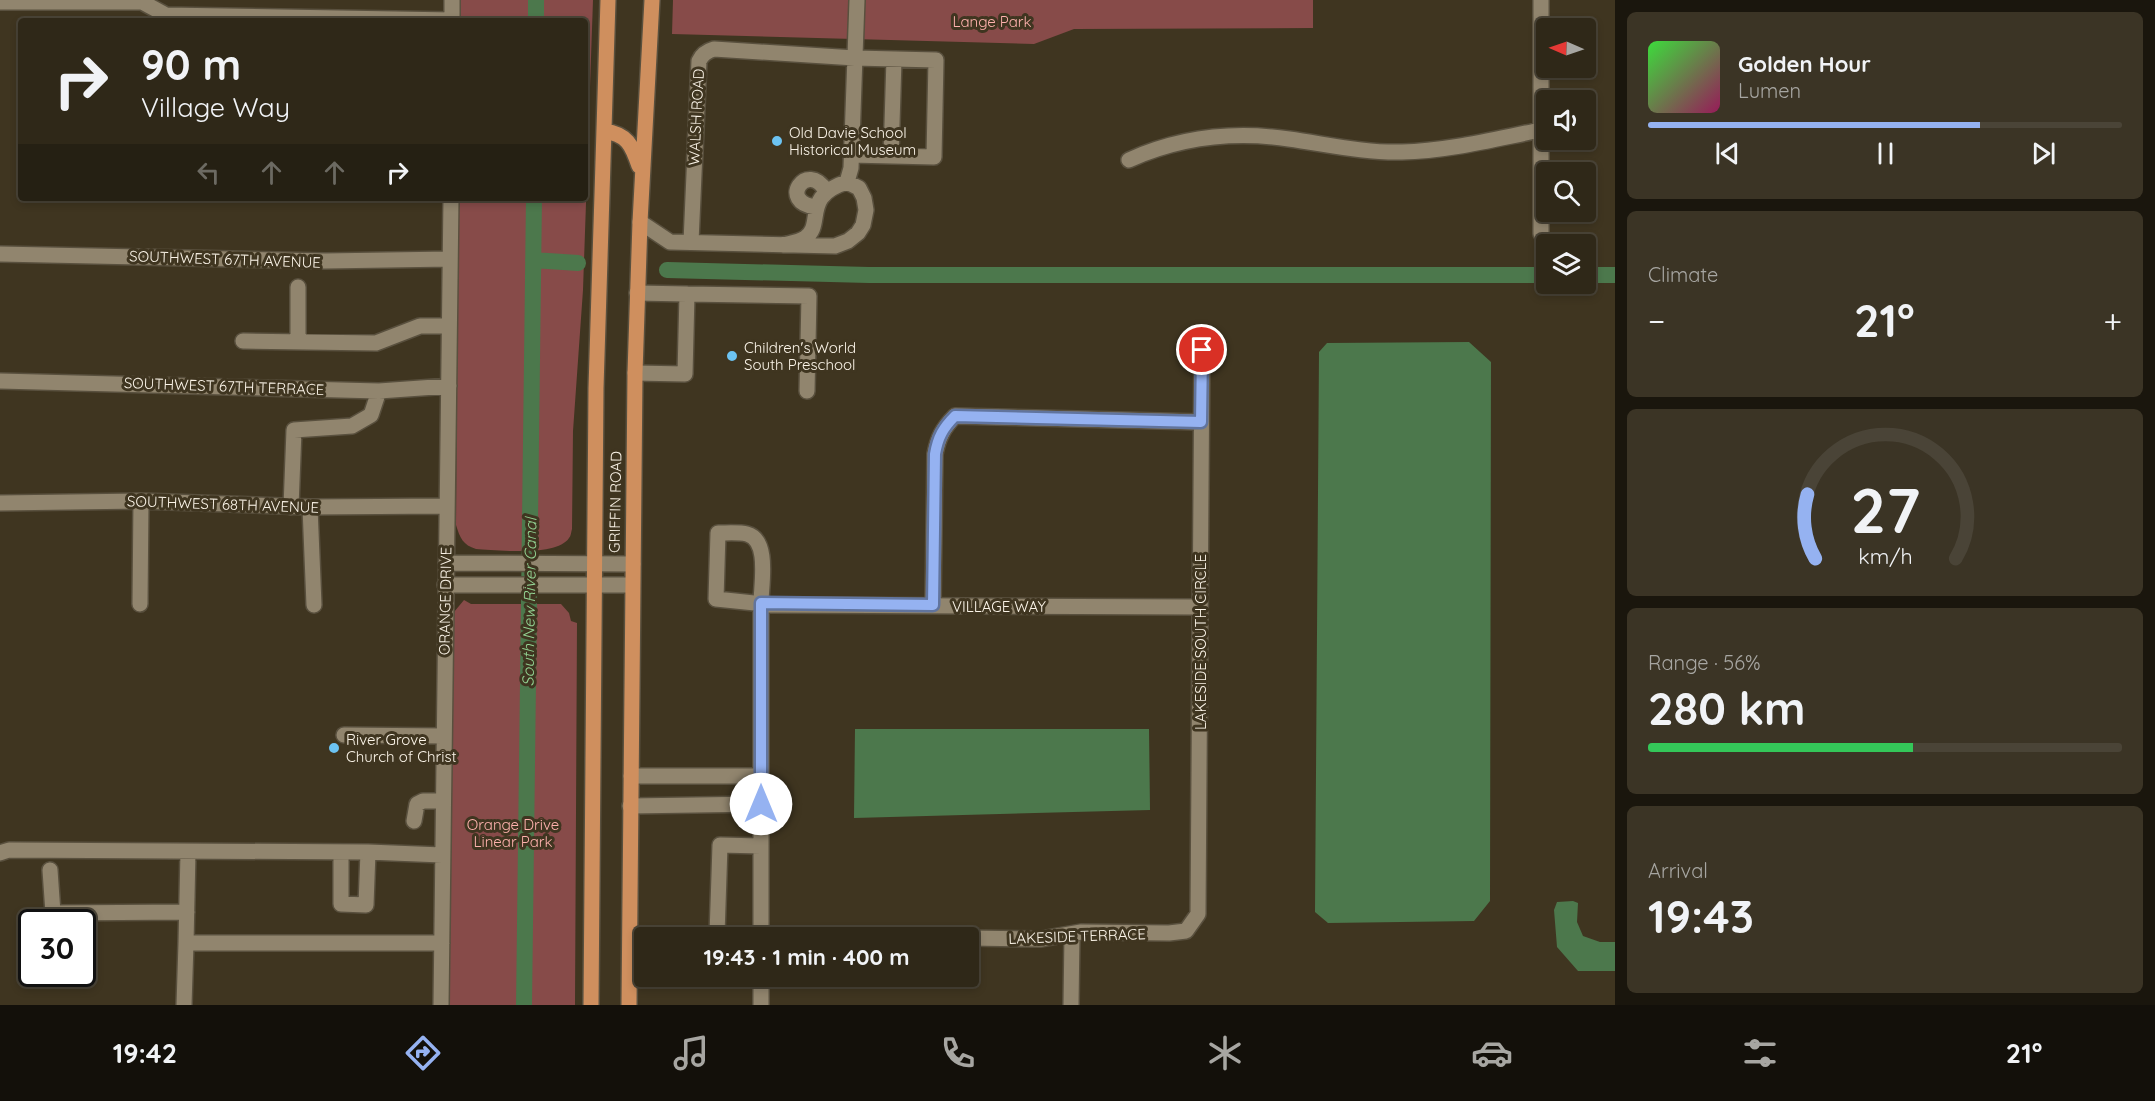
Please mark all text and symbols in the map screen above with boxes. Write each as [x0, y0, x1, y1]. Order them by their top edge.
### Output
park label: Lange Park [952, 12, 1032, 31]
north arrow [1536, 18, 1596, 78]
map controls [1536, 18, 1596, 294]
text: 90 m [141, 38, 241, 91]
icon: right [42, 42, 120, 120]
text: Golden Hour [1738, 50, 1871, 78]
street label: WALSH ROAD [684, 68, 708, 166]
text: Lumen [1738, 78, 1801, 103]
text: Village Way [141, 90, 290, 124]
button: sound [1536, 90, 1596, 150]
place label: Old Davie School Historical Museum [789, 123, 916, 159]
marker: Old Davie School Historical Museum [770, 134, 784, 148]
icon: previous [1711, 137, 1744, 170]
icon: pause [1869, 137, 1902, 170]
icon: next [2027, 137, 2060, 170]
icon: left [192, 156, 225, 189]
icon: ahead [255, 156, 288, 189]
icon: ahead [318, 156, 351, 189]
icon: right [381, 156, 414, 189]
button: search [1536, 162, 1596, 222]
button: layers [1536, 234, 1596, 294]
street label: SOUTHWEST 67TH AVENUE [129, 246, 321, 272]
text: Climate [1648, 262, 1718, 287]
text: 21° [1854, 292, 1915, 348]
text: − [1648, 300, 1665, 341]
text: + [2103, 300, 2122, 341]
pin [1176, 324, 1227, 375]
icon: arrive [1185, 333, 1218, 366]
place label: Children's World South Preschool [744, 338, 856, 374]
marker: Children's World South Preschool [725, 349, 739, 363]
street label: SOUTHWEST 67TH TERRACE [124, 373, 324, 399]
street label: GRIFFIN ROAD [605, 451, 625, 553]
text: 27 [1850, 472, 1920, 550]
street label: SOUTHWEST 68TH AVENUE [127, 491, 319, 517]
water label: South New River Canal [518, 515, 541, 686]
text: km/h [1858, 544, 1912, 570]
street label: ORANGE DRIVE [435, 547, 455, 655]
street label: LAKESIDE SOUTH CIRCLE [1191, 554, 1210, 730]
street label: VILLAGE WAY [952, 597, 1047, 616]
text: Range · 56% [1648, 650, 1761, 675]
text: 280 km [1648, 680, 1806, 736]
place label: River Grove Church of Christ [346, 730, 457, 766]
marker: River Grove Church of Christ [327, 741, 341, 755]
position arrow [729, 772, 793, 836]
park label: Orange Drive Linear Park [467, 815, 559, 851]
text: Arrival [1648, 858, 1708, 883]
text: 19:43 [1648, 888, 1754, 944]
speed limit sign: 30 [18, 909, 96, 987]
street label: LAKESIDE TERRACE [1008, 924, 1146, 948]
text: 19:43 · 1 min · 400 m [704, 943, 909, 971]
icon: directions [402, 1032, 444, 1074]
icon: music [670, 1032, 712, 1074]
icon: phone [937, 1032, 979, 1074]
icon: climate [1204, 1032, 1246, 1074]
icon: car [1471, 1032, 1513, 1074]
icon: filters [1739, 1032, 1781, 1074]
text: 19:42 [113, 1036, 177, 1070]
text: 21° [2006, 1036, 2042, 1070]

